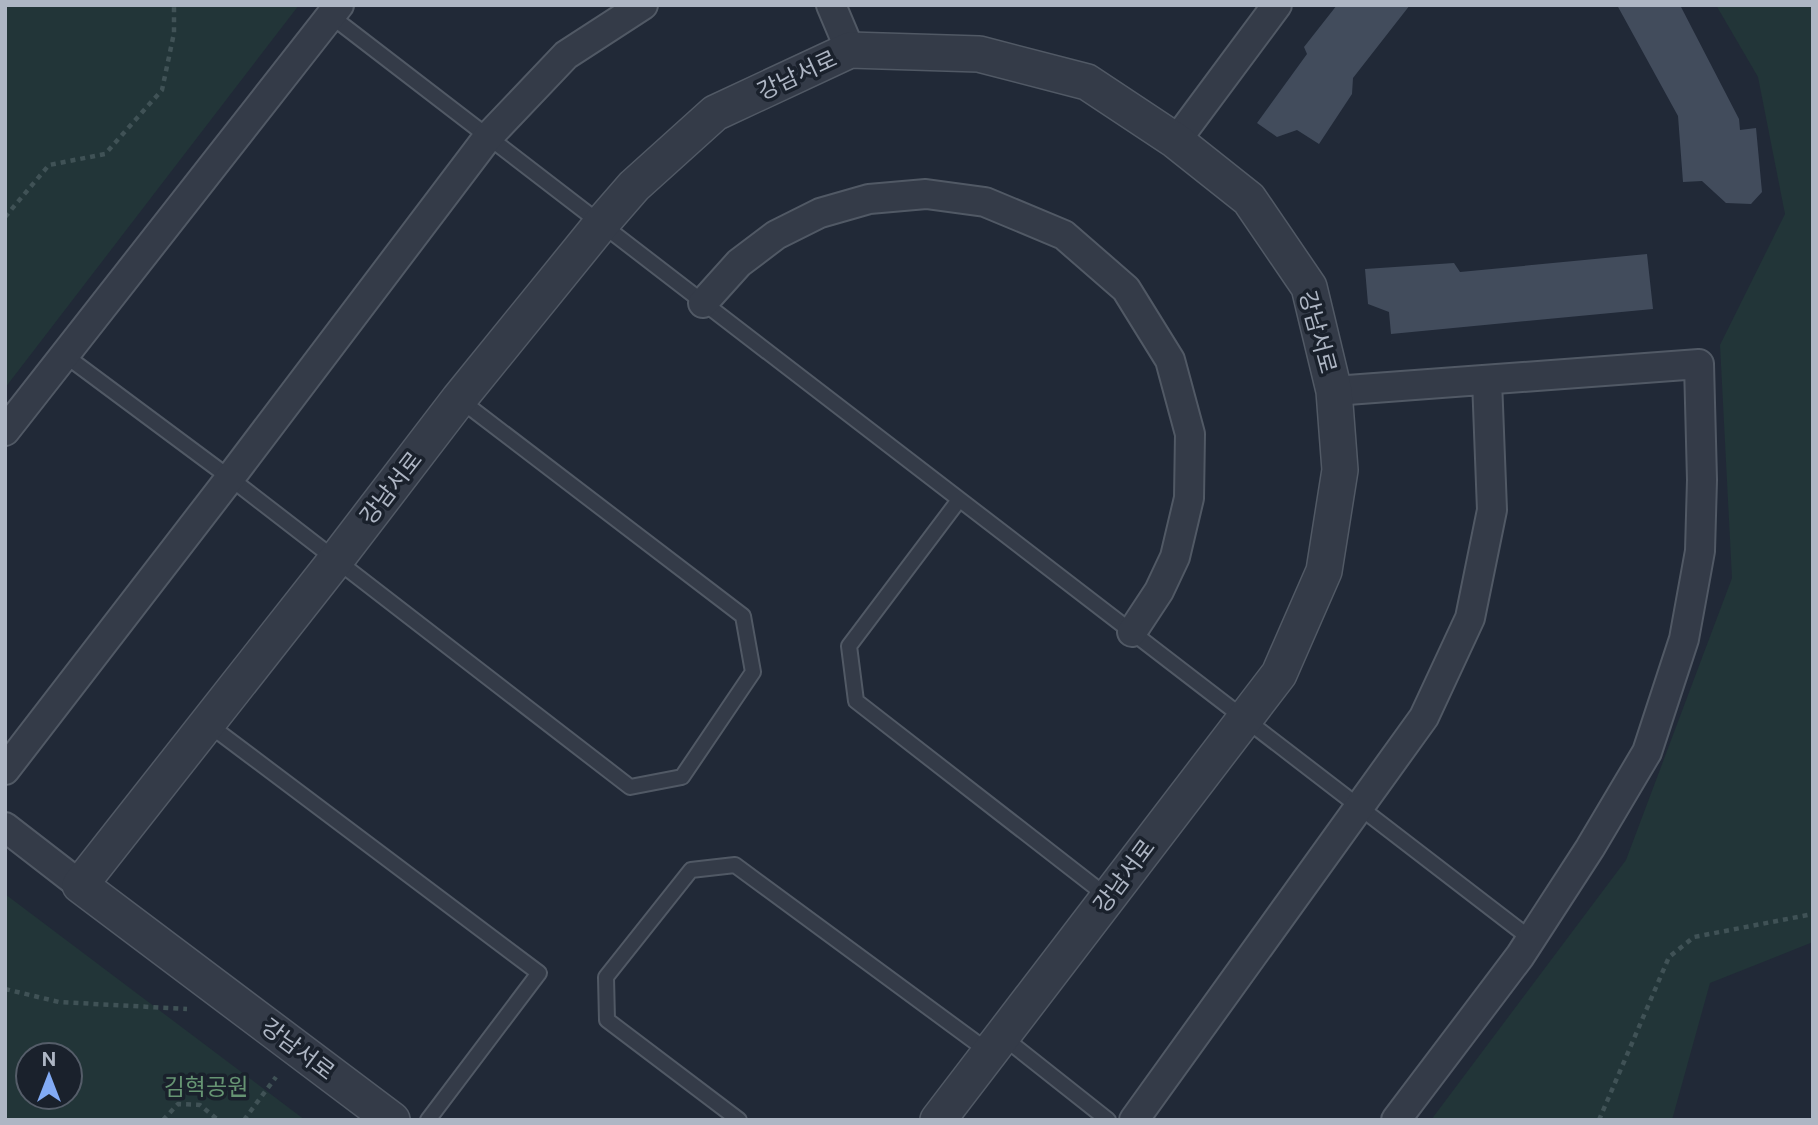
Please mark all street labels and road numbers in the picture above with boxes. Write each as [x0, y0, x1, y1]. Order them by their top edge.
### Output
street label: 강남서로 [753, 44, 841, 105]
street label: 강남서로 [1294, 287, 1342, 376]
street label: 강남서로 [354, 446, 427, 529]
street label: 강남서로 [1087, 834, 1160, 918]
street label: 강남서로 [256, 1012, 340, 1085]

